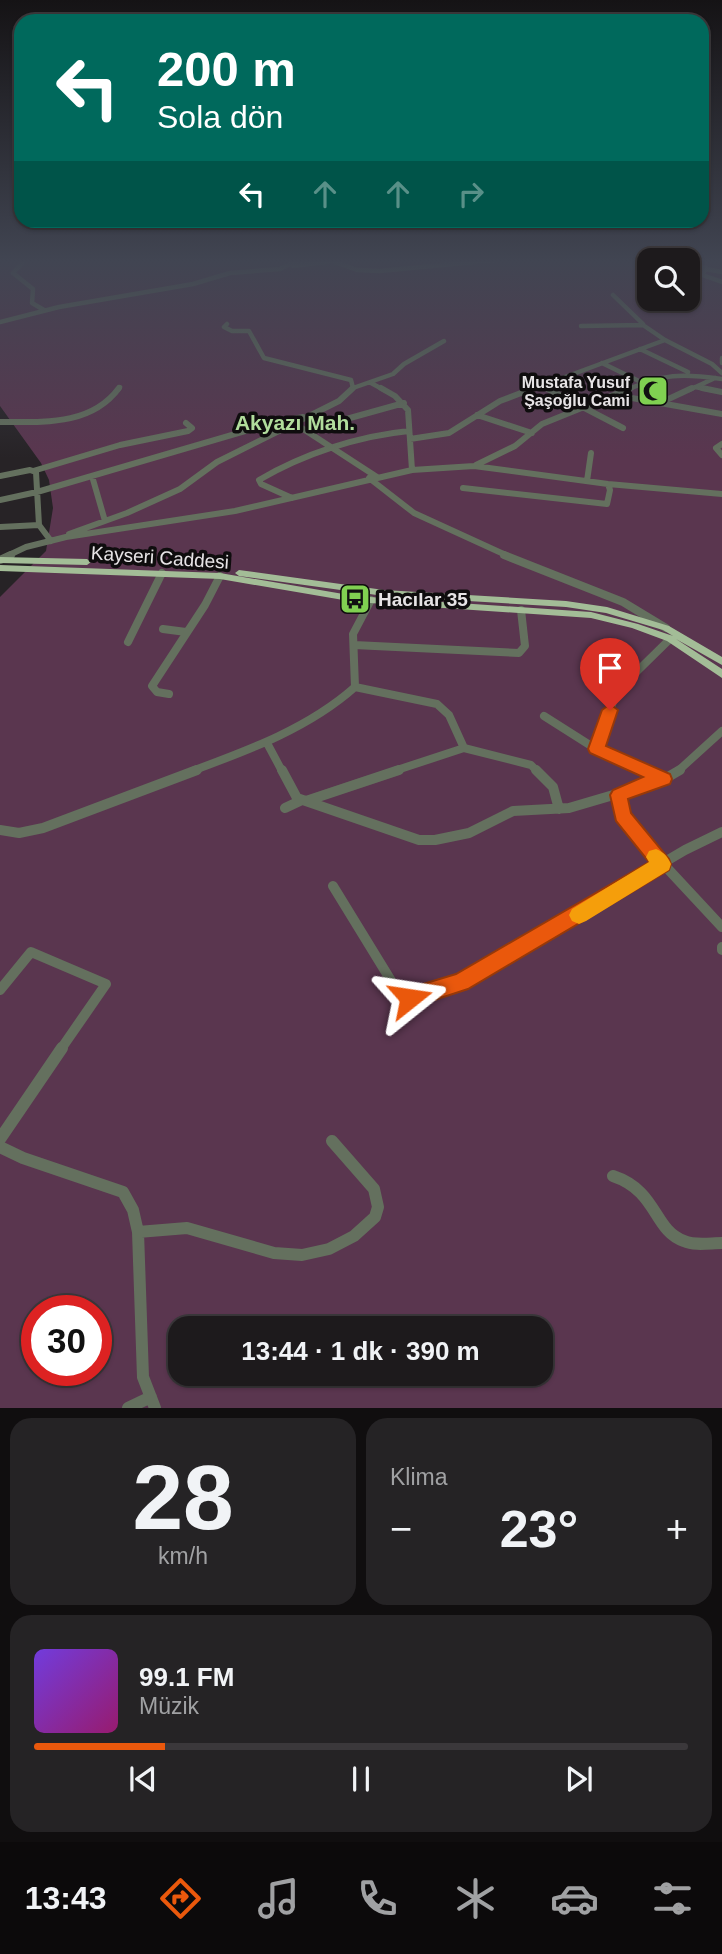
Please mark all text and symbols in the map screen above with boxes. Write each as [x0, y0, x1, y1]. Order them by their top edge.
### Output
icon: left [42, 42, 133, 133]
text: 200 m [157, 42, 296, 96]
text: Sola dön [157, 99, 283, 135]
icon: left [233, 175, 271, 213]
icon: ahead [306, 175, 344, 213]
icon: ahead [379, 175, 417, 213]
icon: right [452, 175, 490, 213]
map controls [637, 248, 700, 311]
button: search [637, 248, 700, 311]
place label: Mustafa Yusuf Şaşoğlu Cami [522, 374, 631, 409]
mosque icon: Mustafa Yusuf Şaşoğlu Cami [636, 374, 670, 408]
district label: Akyazı Mah. [235, 411, 355, 434]
street label: Kayseri Caddesi [90, 542, 230, 573]
bus stop icon: Hacılar 35 [338, 582, 372, 616]
place label: Hacılar 35 [378, 589, 468, 610]
pin [580, 638, 640, 710]
icon: arrive [591, 649, 629, 687]
position arrow [373, 961, 447, 1035]
speed limit sign: 30 [21, 1295, 112, 1386]
text: 13:44 · 1 dk · 390 m [241, 1336, 480, 1366]
text: 28 [132, 1447, 234, 1548]
text: Klima [390, 1464, 448, 1490]
text: 23° [500, 1500, 578, 1558]
text: − [390, 1508, 412, 1550]
text: + [666, 1508, 688, 1550]
text: km/h [158, 1543, 208, 1569]
text: 99.1 FM [139, 1662, 234, 1692]
text: Müzik [139, 1693, 199, 1719]
icon: previous [124, 1760, 162, 1798]
icon: pause [342, 1760, 380, 1798]
icon: next [560, 1760, 598, 1798]
icon: directions [156, 1874, 205, 1923]
icon: music [254, 1874, 303, 1923]
icon: phone [353, 1874, 402, 1923]
icon: climate [451, 1874, 500, 1923]
icon: car [550, 1874, 599, 1923]
icon: filters [648, 1874, 697, 1923]
text: 13:43 [25, 1880, 107, 1916]

